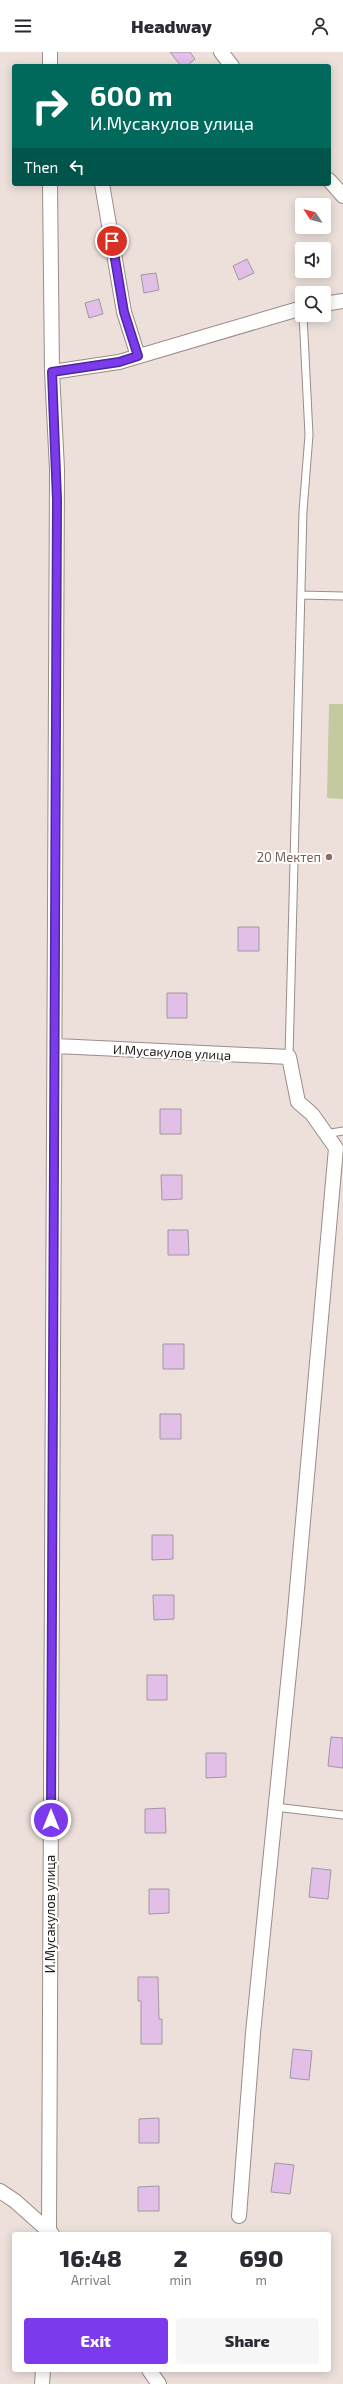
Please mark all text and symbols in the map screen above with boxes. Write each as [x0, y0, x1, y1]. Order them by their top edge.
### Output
icon: menu [12, 15, 34, 37]
text: Headway [131, 15, 212, 37]
icon: person [309, 15, 331, 37]
text: 600 m [90, 78, 173, 112]
icon: right [24, 80, 76, 132]
text: И.Мусакулов улица [90, 112, 254, 134]
icon: left [66, 156, 88, 178]
text: Then [24, 158, 58, 176]
north arrow [295, 198, 331, 234]
map controls [295, 198, 331, 322]
pin [95, 224, 129, 258]
icon: arrive [101, 230, 123, 252]
button: sound [295, 242, 331, 278]
button: search [295, 286, 331, 322]
place label: 20 Мектеп [257, 849, 321, 865]
marker: 20 Мектеп [324, 852, 334, 862]
street label: И.Мусакулов улица [112, 1041, 232, 1063]
position arrow [30, 1799, 72, 1841]
street label: И.Мусакулов улица [42, 1855, 58, 1973]
text: 16:48 [60, 2243, 122, 2272]
text: 2 [173, 2243, 188, 2272]
text: 690 [239, 2243, 283, 2272]
text: Arrival [71, 2272, 111, 2288]
text: min [169, 2272, 192, 2288]
text: m [256, 2272, 267, 2288]
button: Exit [24, 2318, 168, 2364]
button: Share [176, 2318, 319, 2364]

